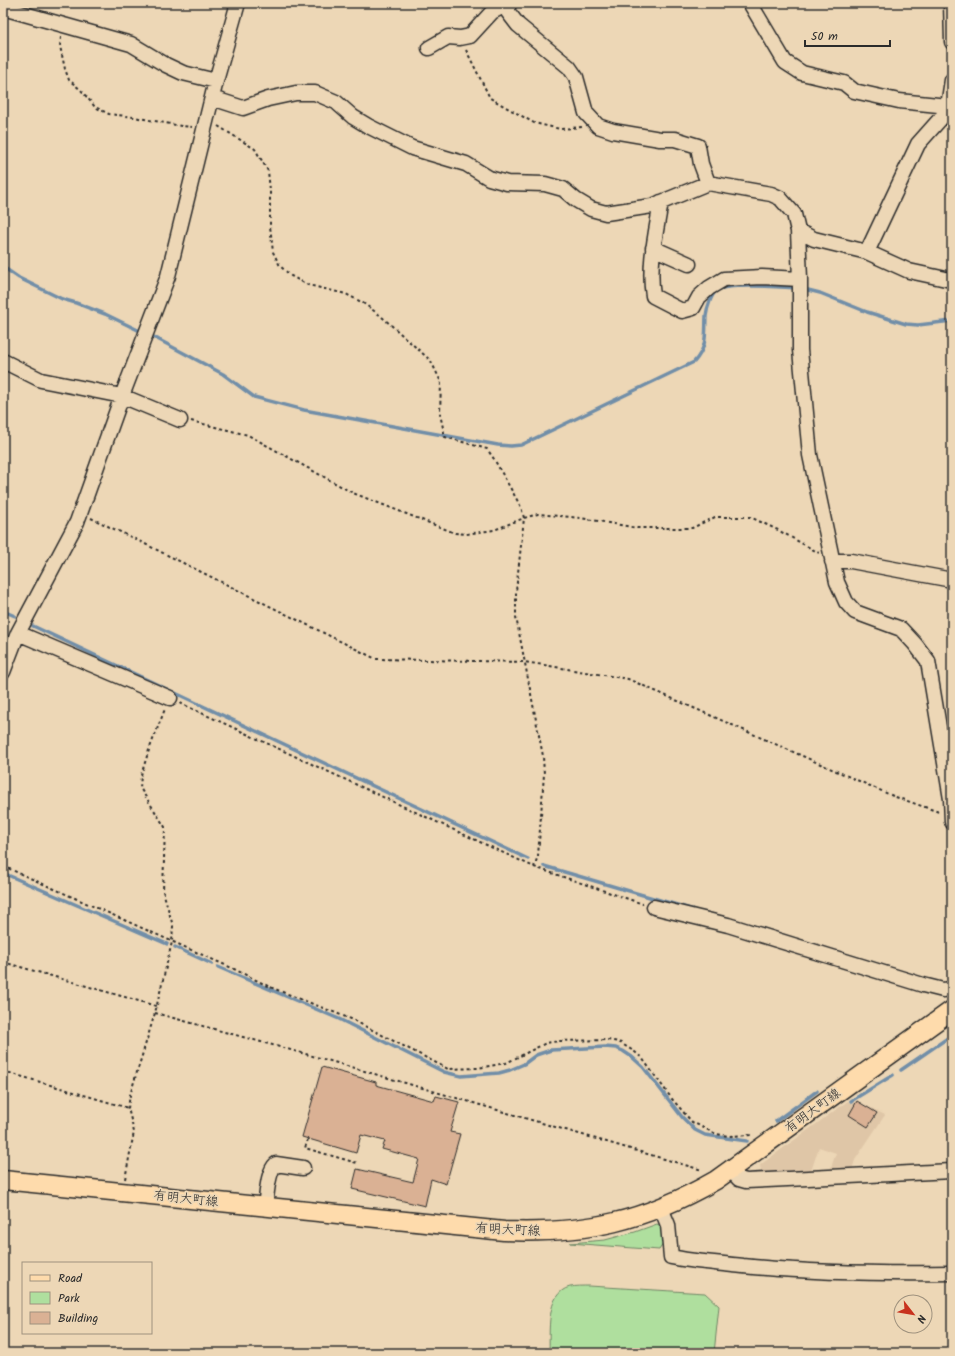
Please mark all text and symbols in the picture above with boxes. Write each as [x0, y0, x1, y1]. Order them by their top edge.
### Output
scale bar [805, 22, 890, 48]
text: 50 m [811, 27, 838, 46]
street label: 有明大町線 [781, 1083, 846, 1139]
street label: 有明大町線 [153, 1185, 220, 1213]
street label: 有明大町線 [475, 1218, 542, 1242]
legend [22, 1262, 152, 1334]
text: Road [58, 1269, 83, 1288]
text: Park [58, 1289, 80, 1308]
north arrow [893, 1294, 933, 1334]
text: Building [58, 1309, 98, 1328]
text: N [911, 1311, 930, 1326]

